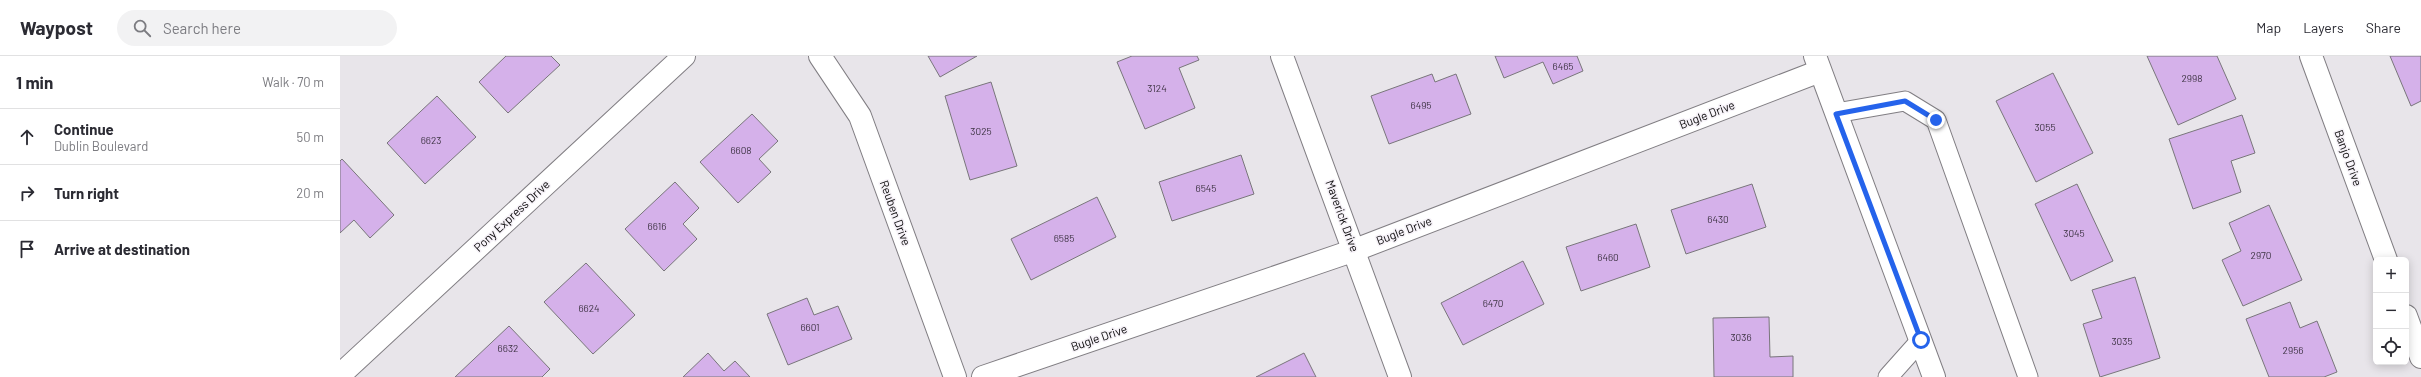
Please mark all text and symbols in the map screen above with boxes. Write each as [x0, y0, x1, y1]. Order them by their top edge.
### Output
search box [117, 10, 397, 46]
text: Waypost [20, 16, 93, 39]
icon: search [131, 17, 153, 39]
text: Search here [163, 19, 241, 37]
text: Map [2256, 19, 2281, 36]
text: Layers [2303, 19, 2344, 36]
text: Share [2366, 19, 2401, 36]
house number: 6465 [1553, 60, 1573, 72]
text: 1 min [16, 72, 53, 92]
house number: 2998 [2182, 72, 2203, 84]
text: Walk · 70 m [262, 74, 324, 90]
house number: 3124 [1147, 82, 1167, 94]
street label: Bugle Drive [1677, 97, 1736, 131]
house number: 6495 [1410, 99, 1432, 111]
route end [1927, 111, 1945, 129]
text: Continue [54, 120, 114, 138]
house number: 3055 [2034, 121, 2056, 133]
house number: 3025 [970, 125, 992, 137]
icon: ahead [16, 126, 38, 148]
street label: Banjo Drive [2332, 128, 2366, 188]
text: 50 m [297, 129, 324, 145]
house number: 6623 [421, 134, 441, 146]
text: Dublin Boulevard [54, 138, 148, 154]
house number: 6608 [730, 144, 752, 156]
street label: Pony Express Drive [471, 177, 552, 254]
street label: Reuben Drive [878, 178, 914, 247]
street label: Maverick Drive [1323, 178, 1362, 253]
icon: right [16, 182, 38, 204]
house number: 6545 [1196, 182, 1216, 194]
text: Turn right [54, 184, 119, 202]
text: 20 m [296, 185, 324, 201]
street label: Bugle Drive [1374, 213, 1433, 247]
house number: 6430 [1707, 213, 1729, 225]
house number: 6616 [648, 220, 666, 232]
house number: 3045 [2063, 227, 2085, 239]
house number: 6585 [1054, 232, 1074, 244]
icon: arrive [16, 238, 38, 260]
text: Arrive at destination [54, 240, 190, 258]
house number: 2970 [2251, 249, 2271, 261]
house number: 6460 [1597, 251, 1619, 263]
map controls [2373, 257, 2409, 365]
button: + [2373, 257, 2409, 293]
button: − [2373, 293, 2409, 329]
house number: 6470 [1483, 297, 1503, 309]
house number: 6624 [578, 302, 600, 314]
house number: 6601 [800, 321, 820, 333]
street label: Bugle Drive [1069, 321, 1129, 353]
button: locate [2373, 329, 2409, 365]
house number: 3036 [1730, 331, 1752, 343]
route start [1912, 331, 1930, 349]
house number: 3035 [2111, 335, 2133, 347]
house number: 6632 [498, 342, 518, 354]
house number: 2956 [2283, 344, 2303, 356]

